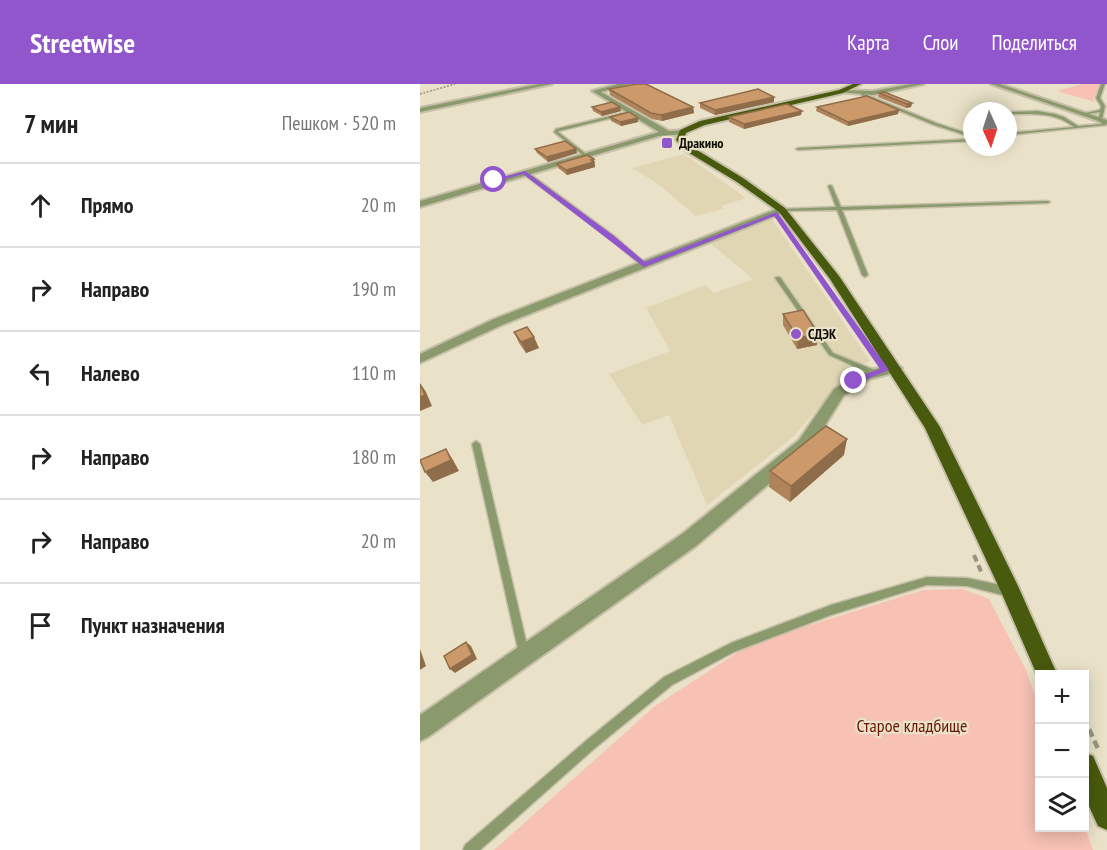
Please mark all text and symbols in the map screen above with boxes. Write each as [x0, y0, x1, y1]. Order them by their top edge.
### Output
text: Streetwise [30, 24, 135, 61]
text: Карта [847, 29, 890, 56]
text: Слои [923, 29, 958, 56]
text: Поделиться [991, 29, 1077, 56]
north arrow [963, 102, 1017, 156]
text: 7 мин [24, 107, 78, 140]
text: Пешком · 520 m [282, 110, 396, 136]
place label: Дракино [679, 134, 724, 152]
marker: Дракино [660, 136, 674, 150]
route start [480, 166, 506, 192]
icon: ahead [24, 189, 57, 222]
text: Прямо [81, 191, 134, 219]
text: 20 m [361, 192, 396, 218]
icon: right [24, 273, 57, 306]
text: Направо [81, 275, 149, 303]
text: 190 m [352, 276, 396, 302]
place label: СДЭК [808, 325, 837, 343]
marker: СДЭК [789, 327, 803, 341]
icon: left [24, 357, 57, 390]
text: Налево [81, 359, 140, 387]
text: 110 m [352, 360, 396, 386]
route end [840, 367, 866, 393]
icon: right [24, 441, 57, 474]
text: Направо [81, 443, 149, 471]
text: 180 m [352, 444, 396, 470]
icon: right [24, 525, 57, 558]
text: Направо [81, 527, 149, 555]
text: 20 m [361, 528, 396, 554]
icon: arrive [24, 609, 57, 642]
text: Пункт назначения [81, 611, 225, 639]
map controls [1035, 670, 1089, 832]
button: + [1035, 670, 1089, 724]
park label: Старое кладбище [857, 714, 967, 737]
button: − [1035, 724, 1089, 778]
button: layers [1035, 778, 1089, 832]

